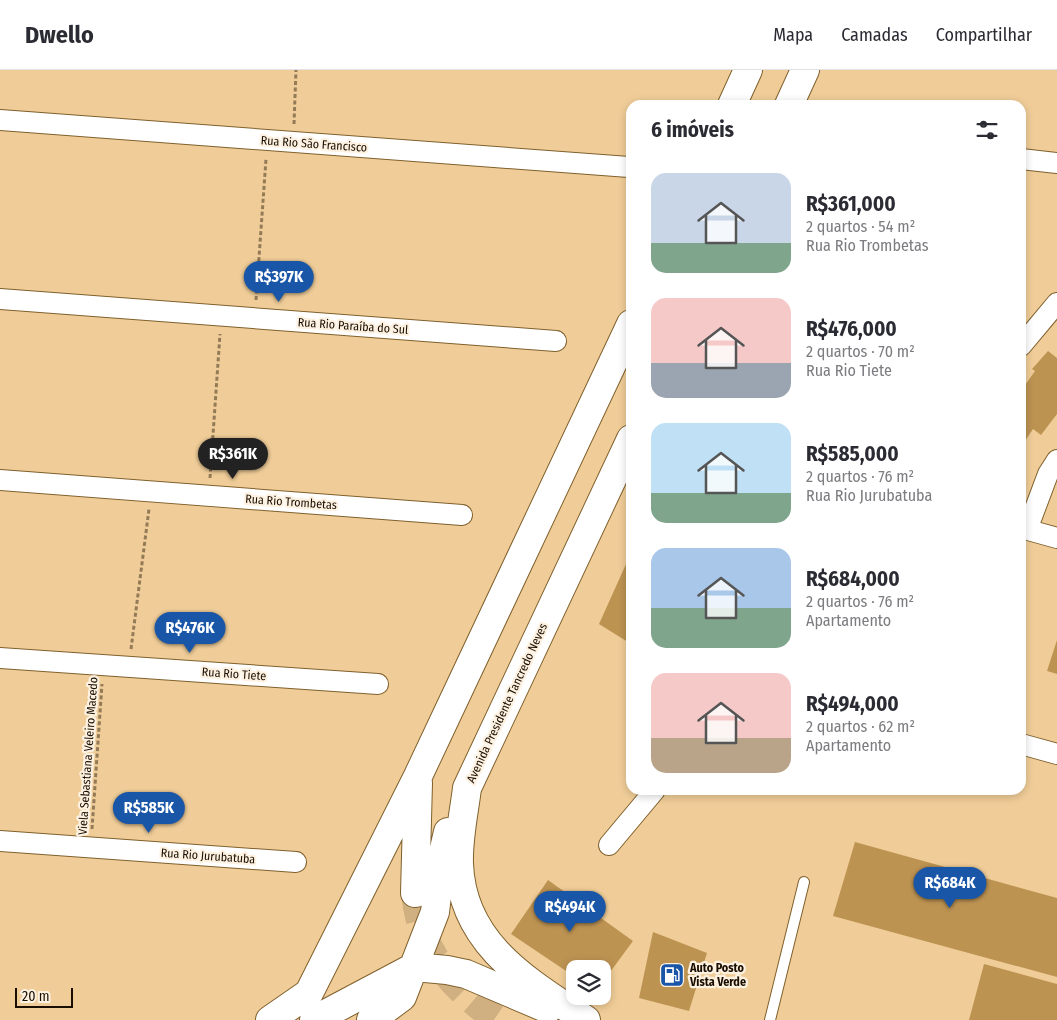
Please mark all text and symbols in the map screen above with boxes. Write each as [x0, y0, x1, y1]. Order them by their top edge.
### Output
text: Dwello [25, 21, 94, 49]
text: Mapa [773, 24, 813, 46]
text: Camadas [841, 24, 908, 46]
text: Compartilhar [936, 24, 1032, 46]
icon: filters [973, 116, 1001, 144]
text: 6 imóveis [651, 117, 734, 143]
street label: Rua Rio São Francisco [260, 133, 368, 155]
text: R$361,000 [806, 191, 896, 217]
icon: home [691, 193, 751, 253]
text: 2 quartos · 54 m² [806, 217, 915, 236]
text: Rua Rio Trombetas [806, 236, 929, 255]
pin: R$397K [238, 260, 320, 303]
text: R$397K [255, 267, 303, 286]
street label: Rua Rio Paraíba do Sul [297, 315, 409, 337]
text: R$476,000 [806, 316, 897, 342]
icon: home [691, 318, 751, 378]
text: 2 quartos · 70 m² [806, 342, 915, 361]
text: Rua Rio Tiete [806, 361, 892, 380]
pin: R$361K [192, 438, 274, 480]
text: R$585,000 [806, 441, 899, 467]
icon: home [691, 443, 751, 503]
text: R$361K [209, 444, 257, 463]
text: 2 quartos · 76 m² [806, 467, 914, 486]
text: Rua Rio Jurubatuba [806, 486, 932, 505]
street label: Rua Rio Trombetas [245, 492, 337, 512]
text: R$684,000 [806, 566, 900, 592]
icon: home [691, 568, 751, 628]
text: 2 quartos · 76 m² [806, 592, 914, 611]
text: Apartamento [806, 611, 891, 630]
pin: R$476K [149, 612, 231, 654]
text: R$476K [166, 618, 214, 637]
street label: Avenida Presidente Tancredo Neves [464, 621, 550, 785]
street label: Rua Rio Tiete [201, 665, 267, 683]
street label: Viela Sebastiana Veleiro Macedo [75, 676, 101, 836]
text: R$494,000 [806, 691, 899, 717]
icon: home [691, 693, 751, 753]
text: 2 quartos · 62 m² [806, 717, 915, 736]
text: Apartamento [806, 736, 891, 755]
pin: R$585K [108, 792, 190, 834]
text: R$585K [124, 798, 174, 817]
street label: Rua Rio Jurubatuba [160, 846, 256, 866]
pin: R$684K [909, 866, 991, 909]
text: R$684K [924, 873, 976, 892]
pin: R$494K [529, 890, 611, 933]
text: R$494K [545, 897, 595, 916]
map controls [566, 960, 611, 1005]
button: layers [566, 960, 611, 1005]
place label: Auto Posto Vista Verde [689, 961, 746, 989]
fuel station icon: Auto Posto Vista Verde [659, 962, 685, 988]
scale bar [15, 985, 72, 1008]
text: 20 m [22, 988, 50, 1005]

